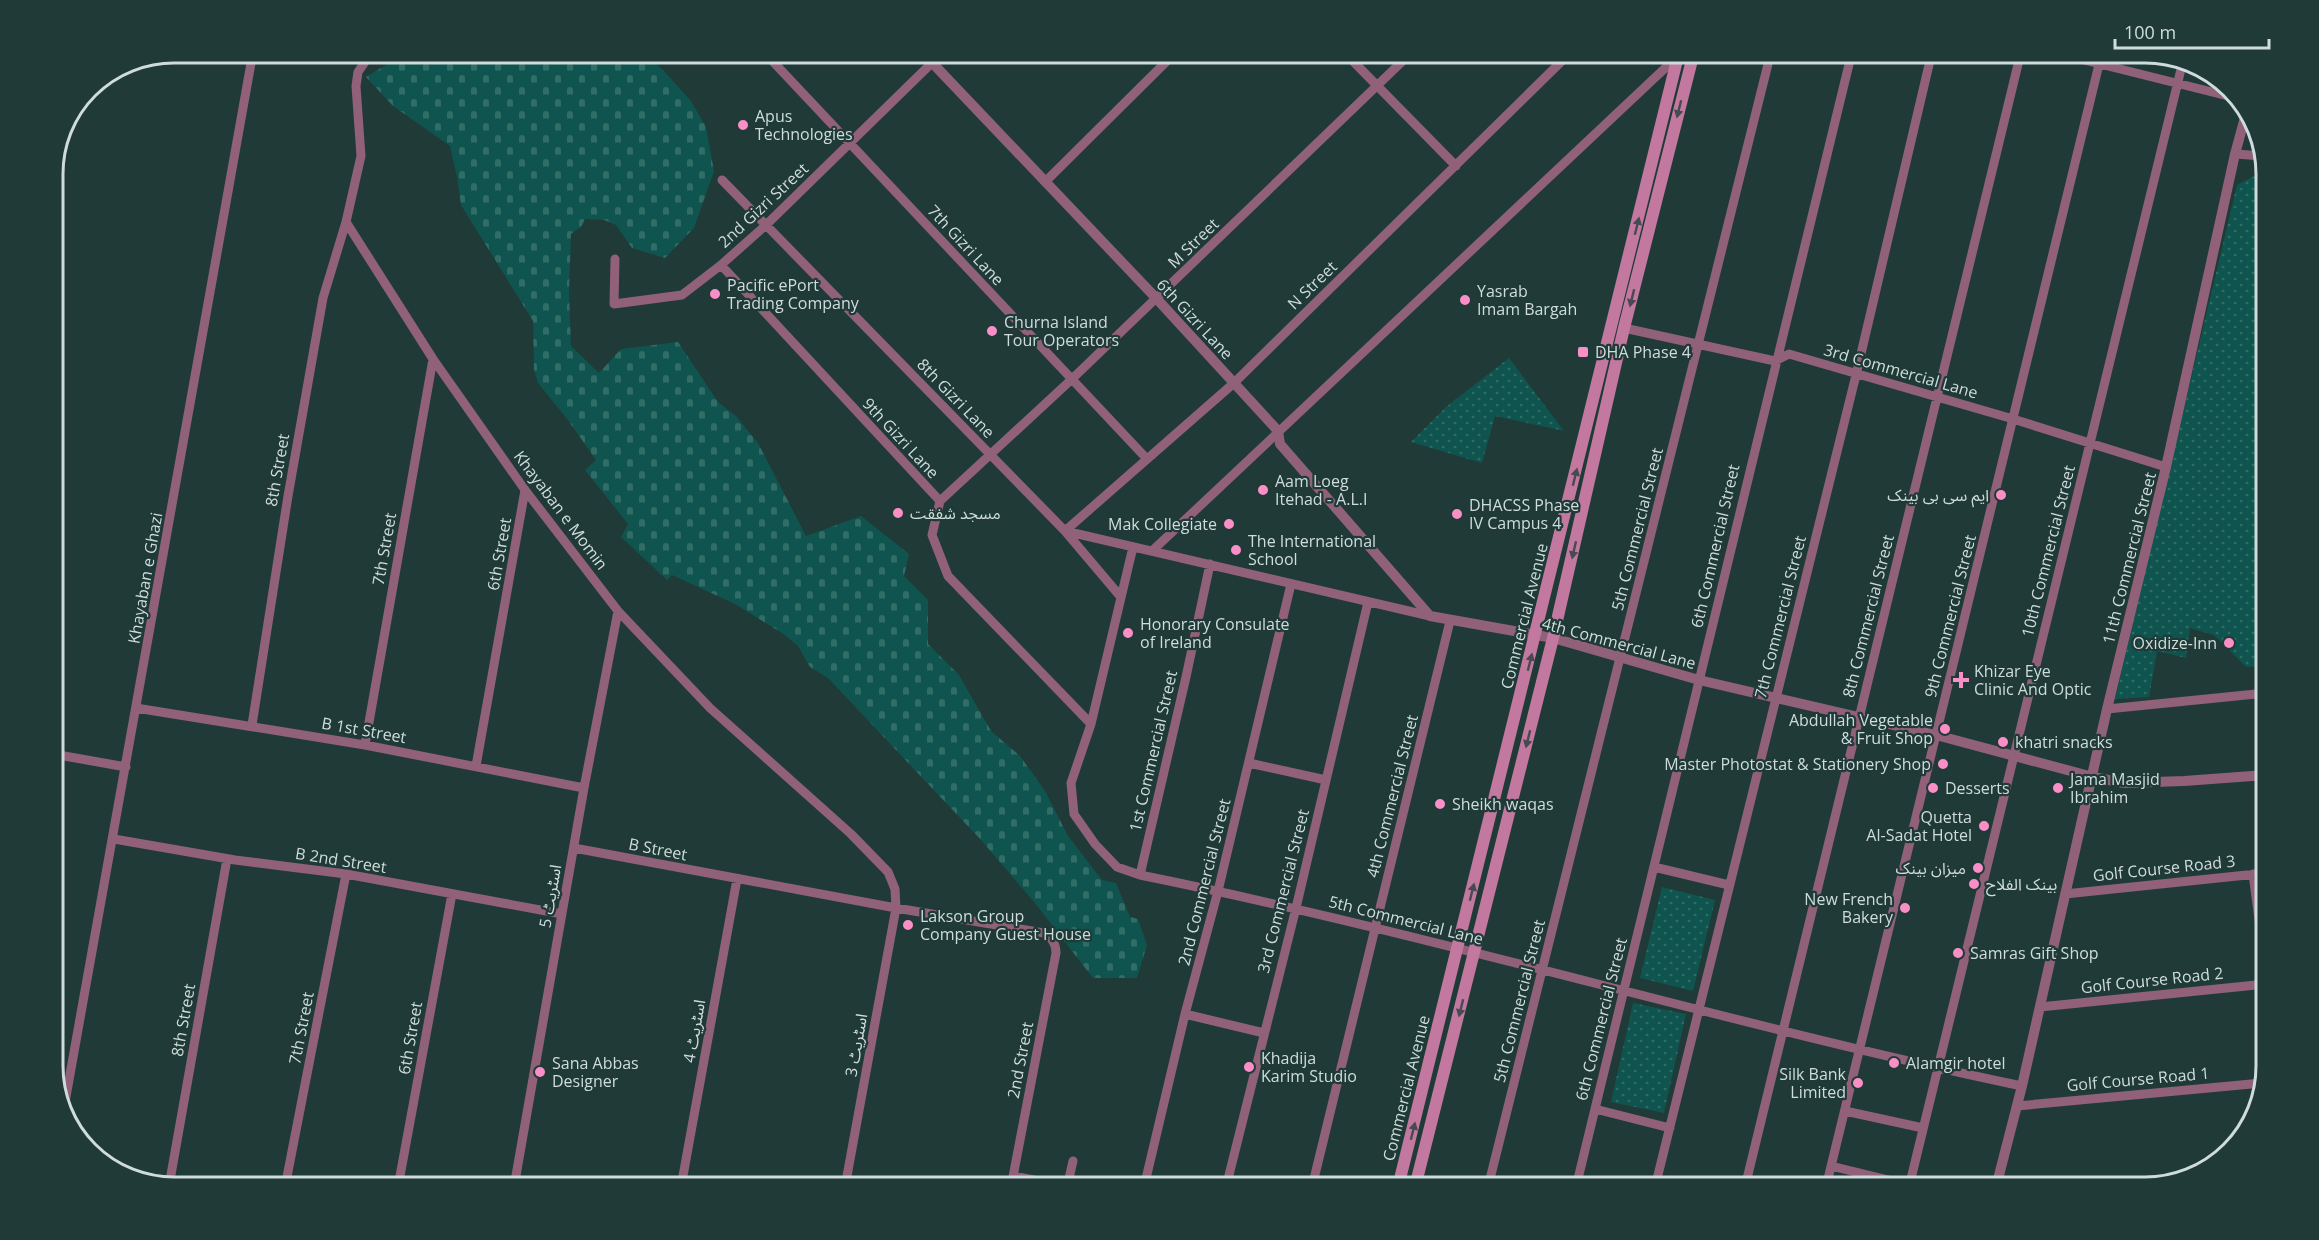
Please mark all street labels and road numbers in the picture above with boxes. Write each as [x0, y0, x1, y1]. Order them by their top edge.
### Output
street label: 2nd Gizri Street [713, 157, 813, 252]
street label: 7th Gizri Lane [923, 200, 1009, 290]
street label: M Street [1163, 213, 1224, 273]
street label: N Street [1282, 256, 1342, 314]
street label: 6th Gizri Lane [1152, 274, 1238, 364]
street label: 3rd Commercial Lane [1821, 338, 1981, 404]
street label: 8th Gizri Lane [912, 353, 1000, 443]
street label: 9th Gizri Lane [858, 393, 944, 483]
street label: 8th Street [260, 432, 294, 508]
street label: 5th Commercial Street [1606, 445, 1668, 613]
street label: Khayaban e Momin [509, 446, 613, 574]
street label: 6th Commercial Street [1685, 462, 1745, 630]
street label: 10th Commercial Street [2016, 463, 2080, 639]
street label: 11th Commercial Street [2097, 470, 2161, 646]
street label: Khayaban e Ghazi [123, 511, 167, 645]
street label: 7th Street [367, 511, 401, 587]
street label: 6th Street [482, 516, 516, 592]
street label: 8th Commercial Street [1837, 532, 1899, 700]
street label: 9th Commercial Street [1919, 532, 1981, 700]
street label: 7th Commercial Street [1749, 533, 1811, 701]
street label: Commercial Avenue [1495, 541, 1553, 691]
street label: 4th Commercial Lane [1540, 612, 1698, 674]
street label: 1st Commercial Street [1124, 668, 1182, 834]
street label: B 1st Street [320, 712, 408, 748]
street label: 4th Commercial Street [1361, 712, 1423, 880]
street label: 2nd Commercial Street [1173, 796, 1235, 968]
street label: 3rd Commercial Street [1252, 807, 1314, 975]
street label: B Street [627, 833, 689, 865]
street label: B 2nd Street [294, 842, 388, 878]
street label: Golf Course Road 3 [2092, 850, 2236, 886]
street label: اسٹریٹ 5 [534, 863, 566, 929]
street label: 5th Commercial Lane [1326, 890, 1486, 950]
street label: 5th Commercial Street [1488, 917, 1550, 1085]
street label: 6th Commercial Street [1570, 935, 1632, 1103]
street label: Golf Course Road 2 [2080, 962, 2224, 998]
street label: 8th Street [166, 982, 200, 1058]
street label: 7th Street [283, 990, 319, 1066]
street label: اسٹریٹ 4 [678, 998, 710, 1064]
street label: 6th Street [393, 1000, 427, 1076]
street label: اسٹریٹ 3 [840, 1012, 872, 1078]
street label: Commercial Avenue [1377, 1013, 1435, 1163]
street label: 2nd Street [1002, 1020, 1038, 1100]
street label: Golf Course Road 1 [2066, 1062, 2210, 1096]

